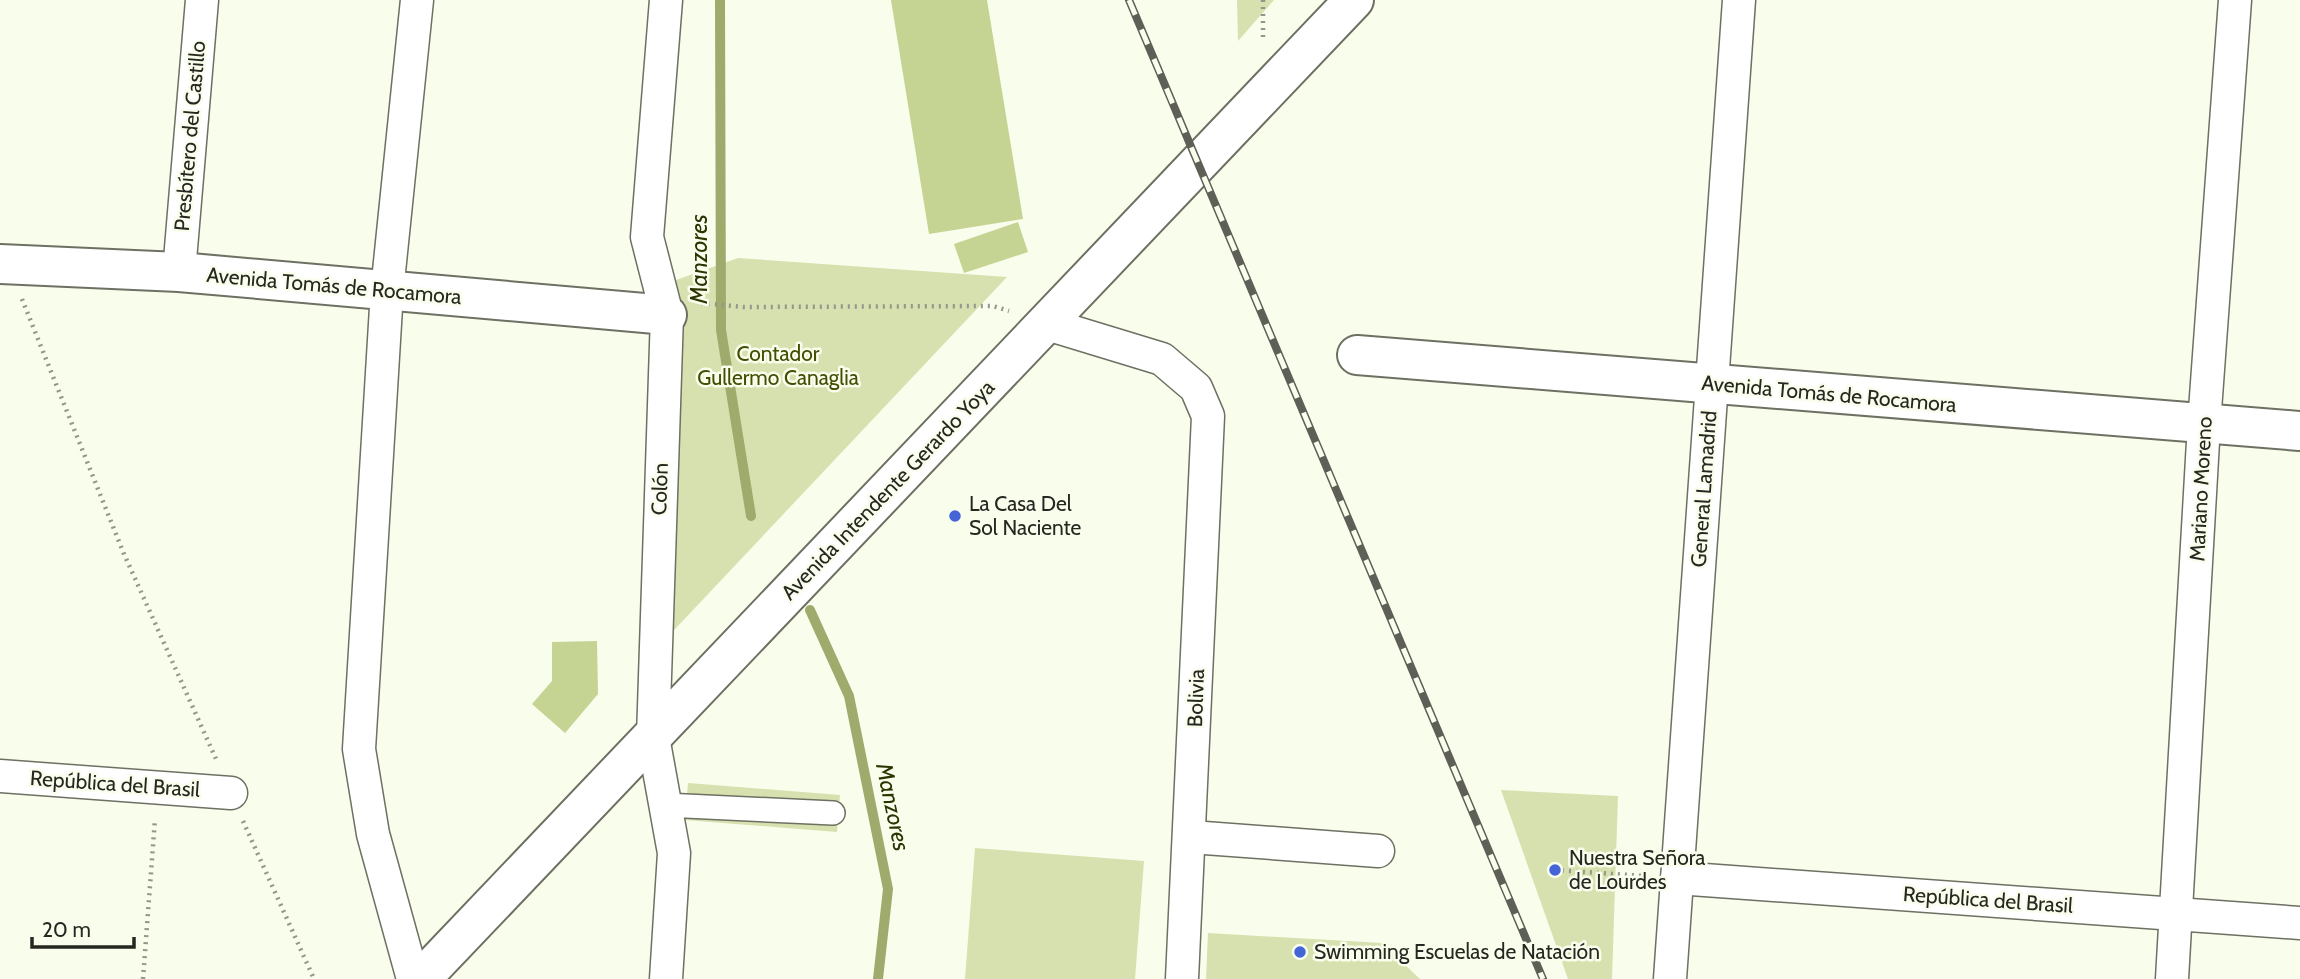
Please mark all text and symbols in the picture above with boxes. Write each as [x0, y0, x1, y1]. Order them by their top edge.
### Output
street label: Presbítero del Castillo [169, 40, 210, 232]
water label: Manzores [685, 214, 713, 305]
street label: Avenida Tomás de Rocamora [206, 262, 463, 309]
park label: Contador Gullermo Canaglia [697, 341, 859, 390]
street label: Avenida Tomás de Rocamora [1701, 370, 1958, 417]
street label: Avenida Intendente Gerardo Yoya [776, 374, 999, 605]
street label: General Lamadrid [1686, 410, 1721, 568]
street label: Mariano Moreno [2184, 416, 2217, 562]
street label: Colón [646, 462, 673, 516]
place label: La Casa Del Sol Naciente [969, 491, 1081, 540]
marker: La Casa Del Sol Naciente [947, 508, 963, 524]
street label: Bolivia [1182, 668, 1209, 728]
water label: Manzores [870, 759, 916, 854]
street label: República del Brasil [29, 765, 201, 802]
place label: Nuestra Señora de Lourdes [1569, 845, 1705, 894]
marker: Nuestra Señora de Lourdes [1547, 862, 1563, 878]
street label: República del Brasil [1902, 881, 2074, 918]
scale bar [32, 906, 133, 950]
text: 20 m [42, 917, 91, 942]
place label: Swimming Escuelas de Natación [1314, 939, 1600, 964]
marker: Swimming Escuelas de Natación [1292, 944, 1308, 960]

